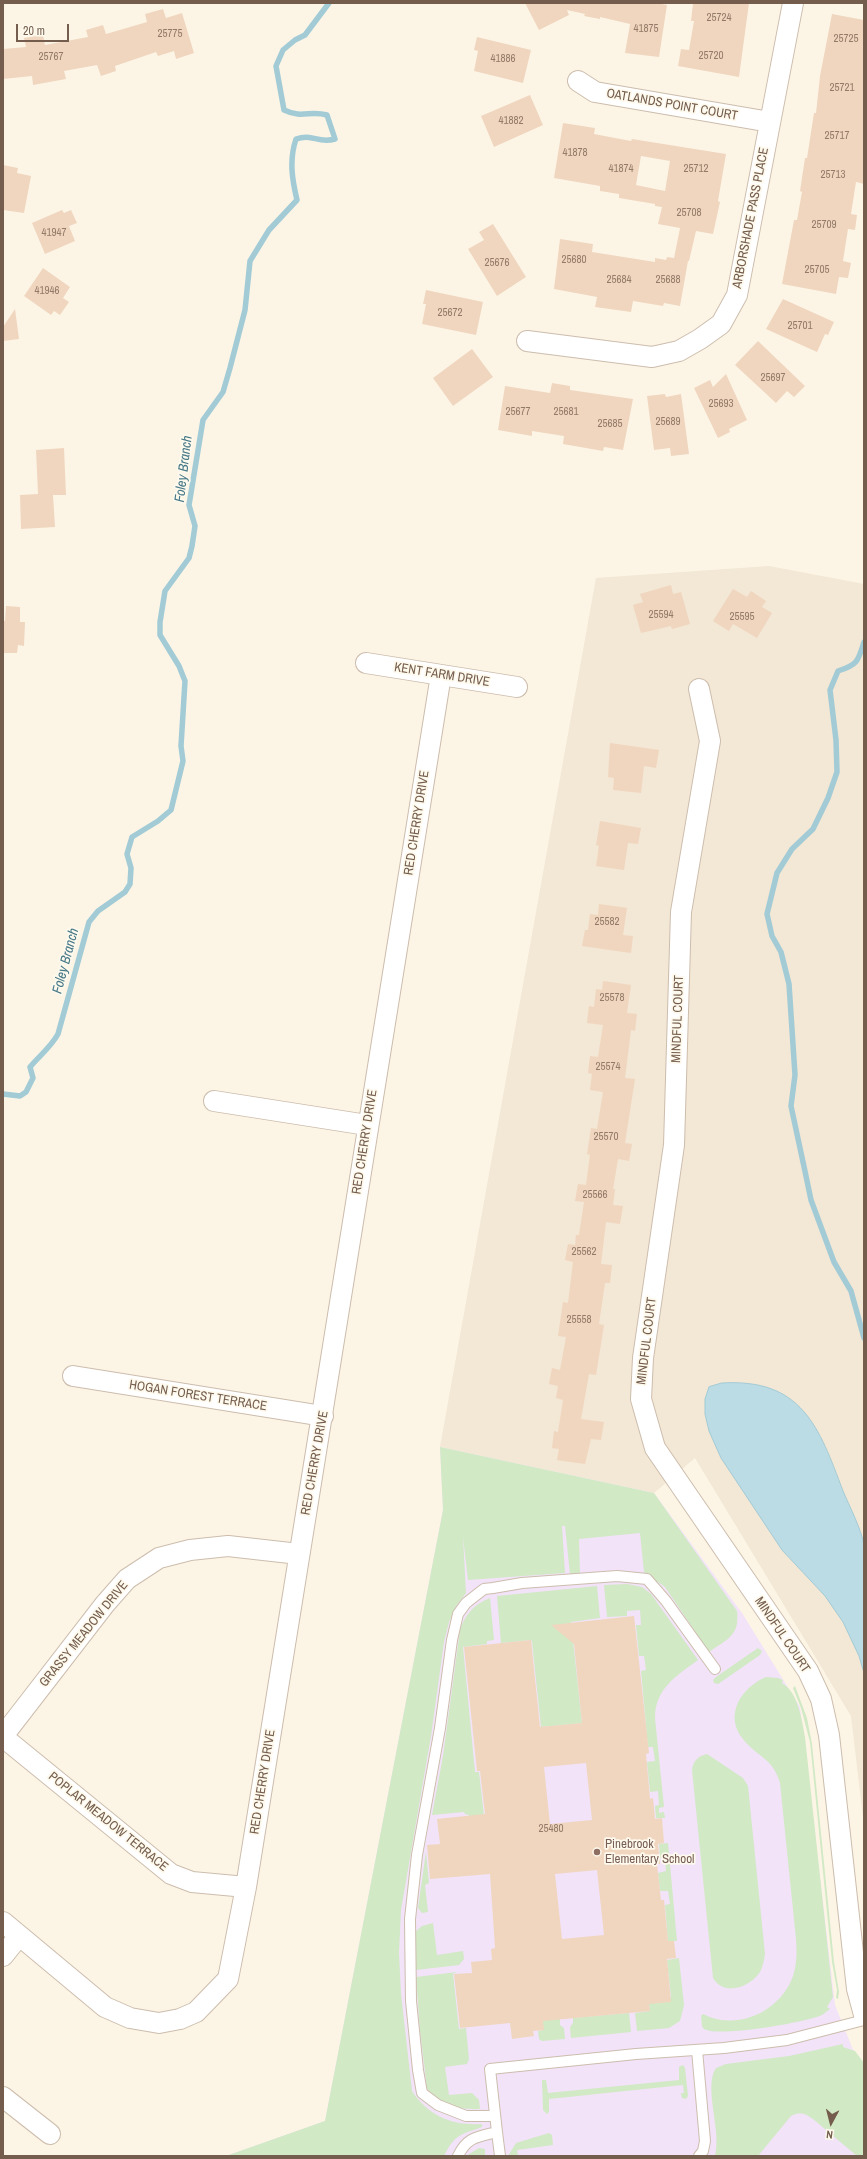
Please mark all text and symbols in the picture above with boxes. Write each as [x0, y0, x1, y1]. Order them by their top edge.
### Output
house number: 25724 [706, 11, 732, 25]
scale bar [18, 16, 71, 42]
house number: 41875 [633, 22, 659, 36]
text: 20 m [23, 23, 45, 39]
house number: 25775 [157, 27, 183, 41]
house number: 25725 [833, 32, 859, 46]
house number: 25720 [698, 49, 724, 63]
house number: 25767 [38, 50, 64, 64]
house number: 41886 [490, 52, 516, 66]
house number: 25721 [829, 81, 855, 95]
street label: OATLANDS POINT COURT [605, 86, 739, 124]
house number: 41882 [498, 114, 524, 128]
house number: 25717 [824, 129, 850, 143]
house number: 41878 [562, 146, 588, 160]
street label: ARBORSHADE PASS PLACE [730, 146, 772, 290]
house number: 41874 [608, 162, 634, 176]
house number: 25712 [683, 162, 709, 176]
house number: 25713 [820, 168, 846, 182]
house number: 25708 [676, 206, 702, 220]
house number: 25709 [811, 218, 837, 232]
house number: 41947 [41, 226, 67, 240]
house number: 25680 [561, 253, 587, 267]
house number: 25676 [484, 256, 510, 270]
house number: 25705 [804, 263, 830, 277]
house number: 25684 [606, 273, 632, 287]
house number: 25688 [655, 273, 681, 287]
house number: 41946 [34, 284, 60, 298]
house number: 25672 [437, 306, 463, 320]
house number: 25701 [787, 319, 813, 333]
house number: 25697 [760, 371, 786, 385]
house number: 25693 [708, 397, 734, 411]
house number: 25677 [505, 405, 531, 419]
house number: 25681 [553, 405, 579, 419]
house number: 25689 [655, 415, 681, 429]
house number: 25685 [597, 417, 623, 431]
water label: Foley Branch [172, 435, 196, 503]
house number: 25594 [648, 608, 674, 622]
house number: 25595 [729, 610, 755, 624]
street label: KENT FARM DRIVE [393, 660, 491, 690]
street label: RED CHERRY DRIVE [401, 770, 433, 876]
house number: 25582 [594, 915, 620, 929]
water label: Foley Branch [49, 926, 83, 996]
street label: MINDFUL COURT [669, 975, 687, 1063]
house number: 25578 [599, 991, 625, 1005]
house number: 25574 [595, 1060, 621, 1074]
street label: RED CHERRY DRIVE [349, 1089, 381, 1195]
house number: 25570 [593, 1130, 619, 1144]
house number: 25566 [582, 1188, 608, 1202]
house number: 25562 [571, 1245, 597, 1259]
street label: MINDFUL COURT [634, 1296, 660, 1386]
house number: 25558 [566, 1313, 592, 1327]
street label: HOGAN FOREST TERRACE [128, 1377, 268, 1415]
street label: RED CHERRY DRIVE [298, 1410, 332, 1516]
street label: GRASSY MEADOW DRIVE [36, 1578, 132, 1690]
street label: MINDFUL COURT [751, 1594, 813, 1676]
street label: RED CHERRY DRIVE [247, 1729, 279, 1835]
street label: POPLAR MEADOW TERRACE [45, 1769, 171, 1875]
house number: 25480 [538, 1822, 564, 1836]
place label: Pinebrook Elementary School [605, 1837, 694, 1868]
marker: Pinebrook Elementary School [592, 1847, 602, 1857]
north arrow [811, 2103, 851, 2143]
text: N [825, 2128, 834, 2142]

